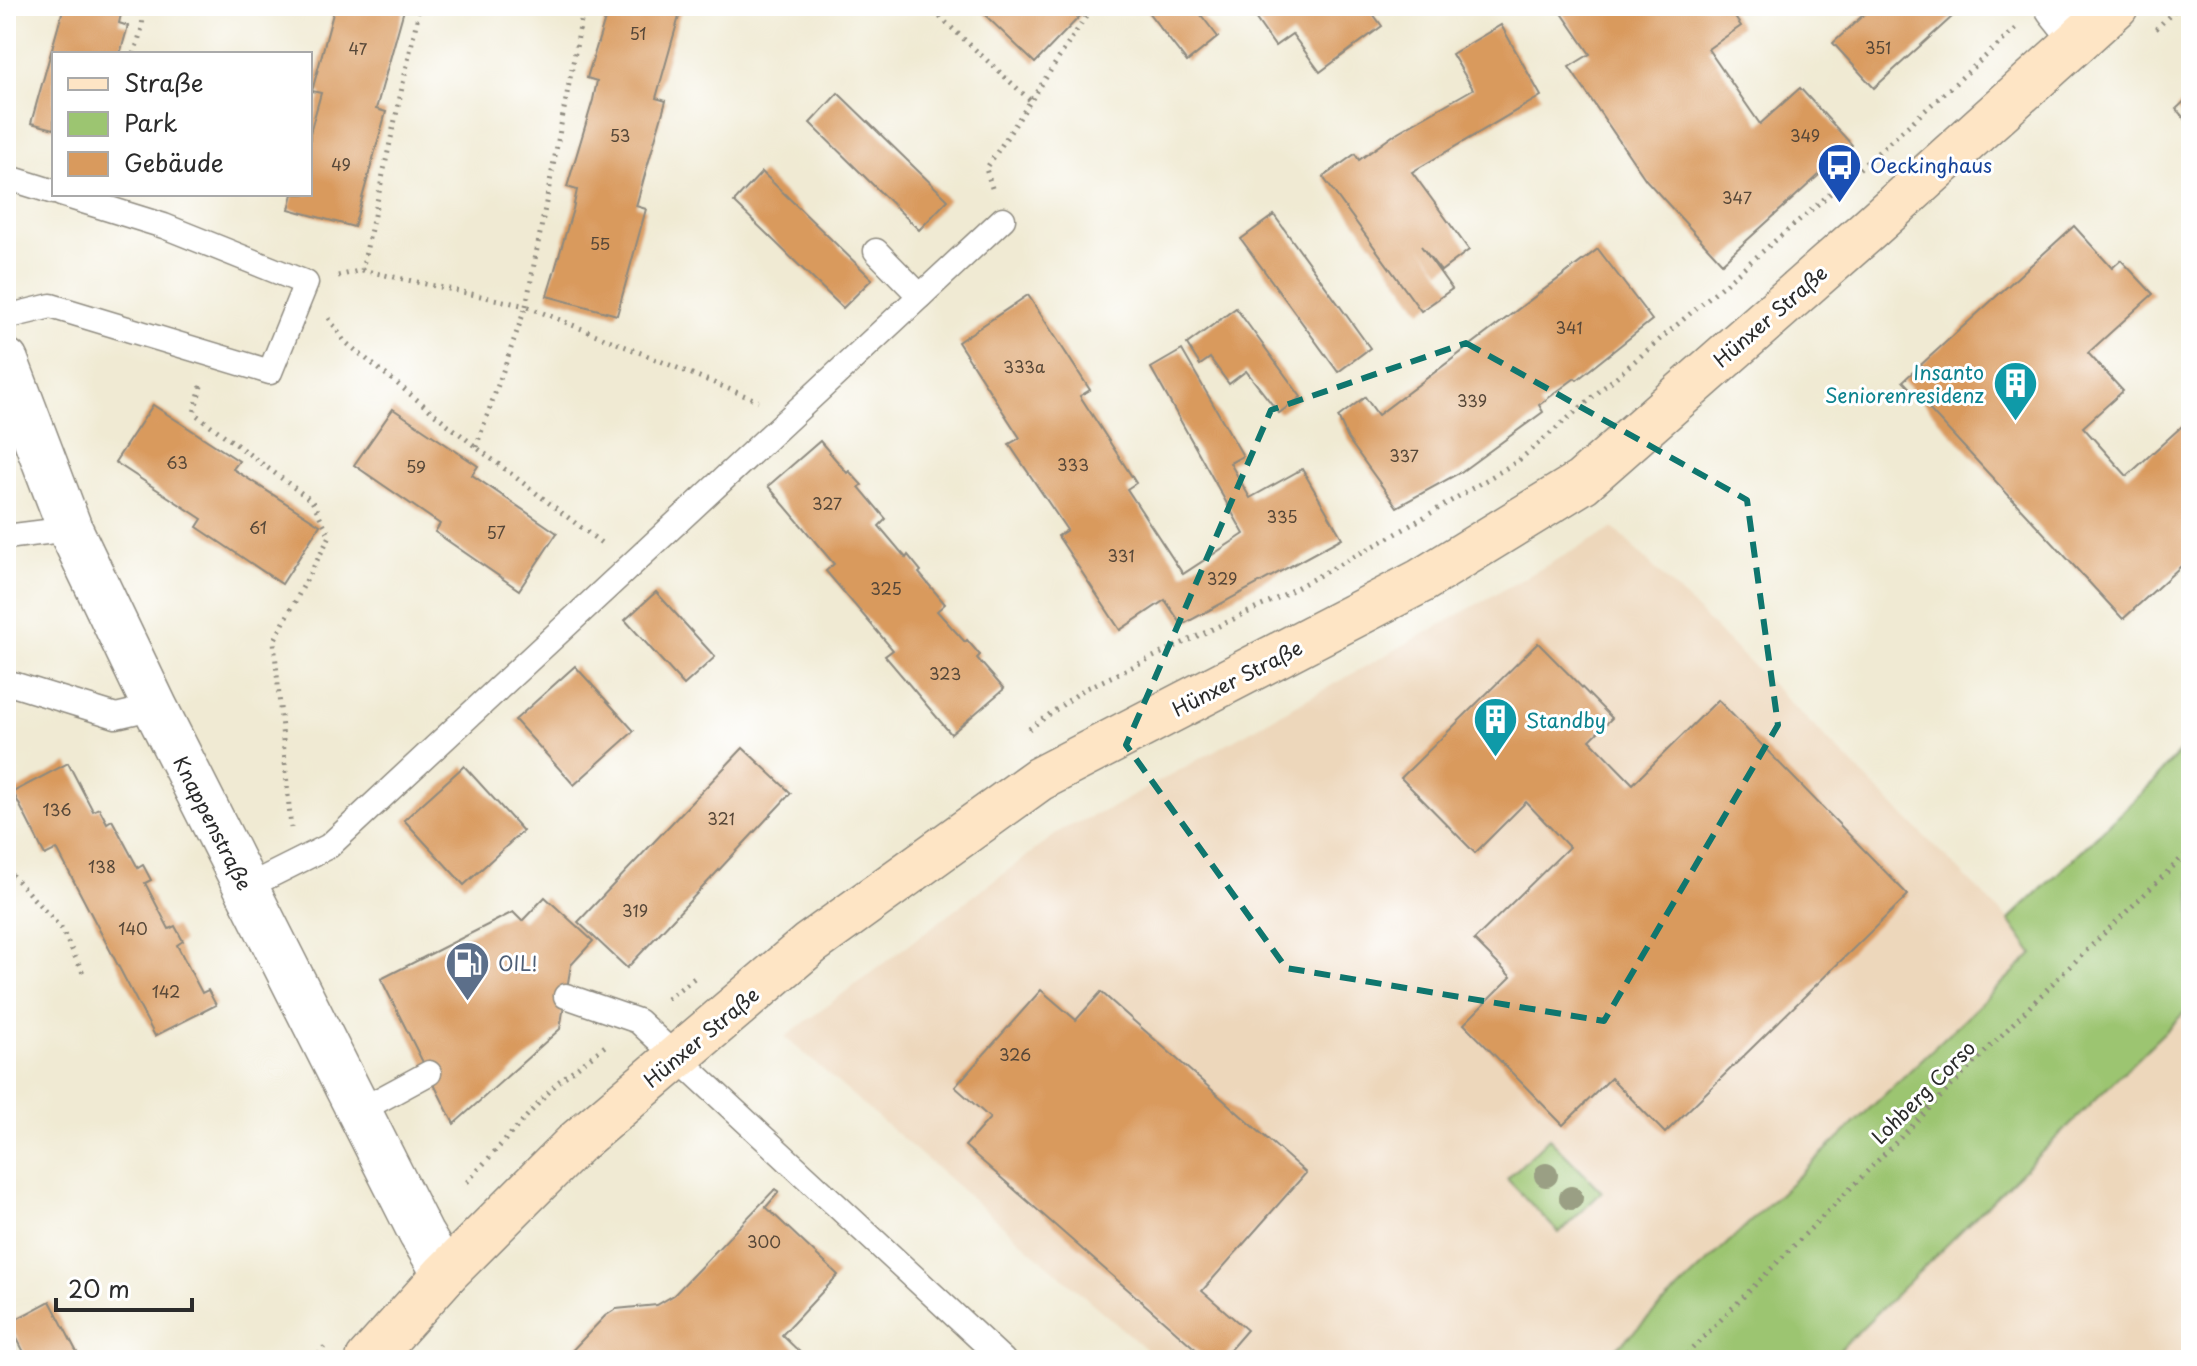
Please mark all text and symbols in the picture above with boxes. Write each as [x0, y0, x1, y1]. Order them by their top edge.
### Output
house number: 51 [629, 21, 647, 45]
house number: 351 [1865, 35, 1891, 59]
house number: 47 [349, 36, 368, 60]
legend [52, 52, 312, 196]
text: Straße [124, 64, 203, 100]
text: Park [124, 104, 178, 140]
house number: 53 [610, 123, 630, 147]
house number: 349 [1790, 123, 1820, 147]
bus stop icon: Oeckinghaus [1815, 141, 1863, 204]
text: Gebäude [124, 144, 224, 180]
place label: Oeckinghaus [1870, 150, 1992, 180]
house number: 49 [331, 152, 351, 176]
house number: 347 [1722, 185, 1752, 209]
house number: 55 [590, 231, 610, 255]
street label: Hünxer Straße [1706, 258, 1834, 374]
house number: 341 [1555, 315, 1583, 339]
house number: 333a [1003, 354, 1045, 378]
place label: Insanto Seniorenresidenz [1825, 357, 1984, 410]
building icon: Insanto Seniorenresidenz [1991, 360, 2039, 423]
house number: 339 [1457, 388, 1487, 412]
house number: 337 [1389, 443, 1419, 467]
house number: 63 [166, 450, 188, 474]
house number: 333 [1057, 452, 1089, 476]
house number: 59 [406, 454, 426, 478]
house number: 327 [812, 491, 842, 515]
house number: 335 [1267, 504, 1297, 528]
house number: 61 [249, 515, 267, 539]
house number: 57 [486, 520, 506, 544]
house number: 331 [1107, 543, 1135, 567]
house number: 329 [1207, 566, 1237, 590]
house number: 325 [870, 576, 902, 600]
street label: Hünxer Straße [1167, 632, 1307, 724]
house number: 323 [929, 661, 961, 685]
building icon: Standby [1471, 696, 1519, 759]
place label: Standby [1526, 705, 1606, 735]
street label: Knappenstraße [166, 751, 260, 895]
house number: 136 [42, 797, 72, 821]
house number: 321 [707, 806, 735, 830]
house number: 138 [88, 854, 116, 878]
house number: 319 [622, 898, 648, 922]
house number: 140 [118, 916, 148, 940]
fuel station icon: OIL! [443, 939, 491, 1002]
place label: OIL! [498, 948, 537, 978]
house number: 142 [152, 979, 180, 1003]
street label: Hünxer Straße [637, 980, 765, 1094]
street label: Lohberg Corso [1864, 1033, 1982, 1151]
house number: 326 [999, 1042, 1031, 1066]
house number: 300 [747, 1229, 781, 1253]
scale bar [56, 1262, 192, 1312]
text: 20 m [68, 1270, 130, 1306]

